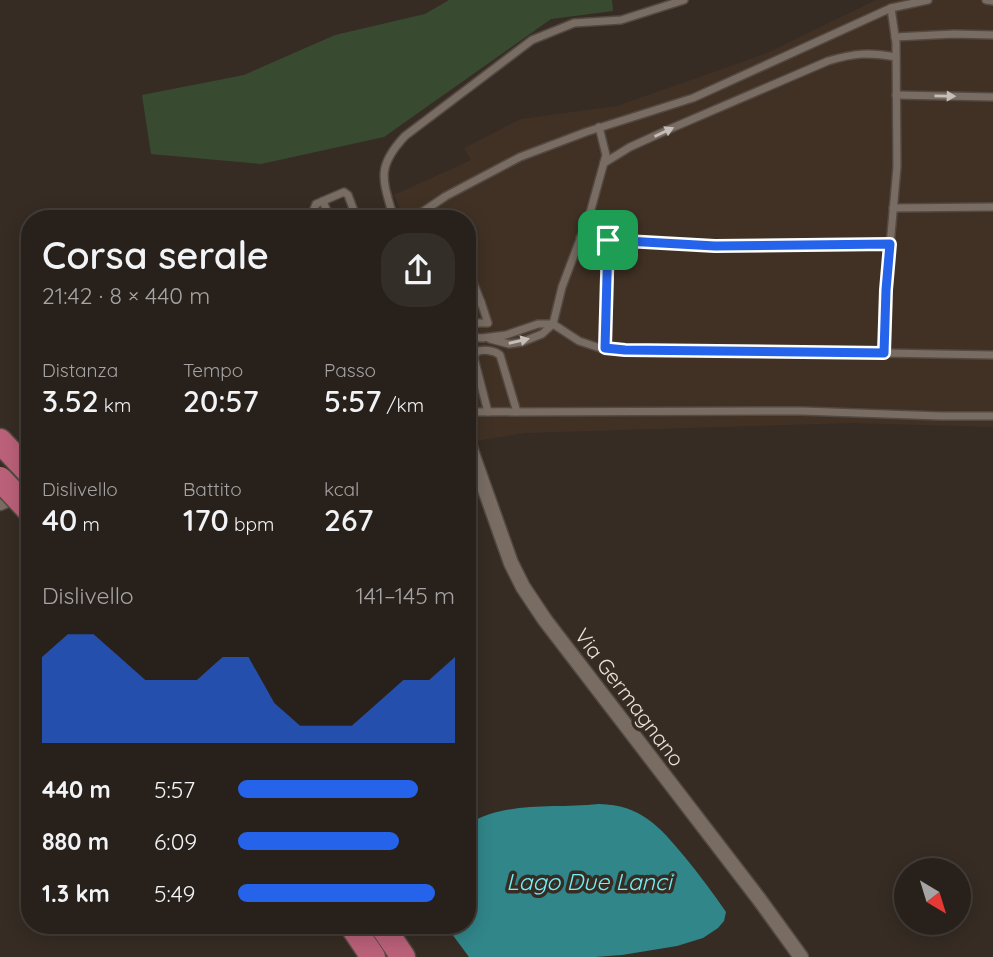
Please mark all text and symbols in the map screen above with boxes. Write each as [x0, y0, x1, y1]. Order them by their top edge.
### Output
one-way arrow [934, 90, 956, 102]
one-way arrow [654, 126, 674, 137]
pin [578, 210, 638, 270]
icon: arrive [589, 221, 627, 259]
text: Corsa serale [42, 231, 269, 279]
button: share [381, 233, 455, 307]
text: 21:42 · 8 × 440 m [42, 281, 210, 310]
one-way arrow [509, 335, 531, 346]
text: Distanza [42, 358, 118, 382]
text: Tempo [183, 358, 243, 382]
text: Passo [324, 358, 376, 382]
text: 3.52 [42, 382, 99, 420]
text: 20:57 [183, 382, 259, 420]
text: 5:57 [324, 382, 381, 420]
text: km [99, 393, 131, 417]
text: /km [381, 393, 424, 417]
text: Dislivello [42, 477, 118, 501]
text: Battito [183, 477, 242, 501]
text: kcal [324, 477, 359, 501]
text: 40 [42, 501, 77, 539]
text: 170 [183, 501, 229, 539]
text: 267 [324, 501, 373, 539]
text: m [77, 512, 100, 536]
text: bpm [229, 512, 274, 536]
text: Dislivello [42, 581, 134, 610]
text: 141–145 m [355, 581, 455, 610]
street label: Via Germagnano [570, 623, 690, 771]
text: 440 m [42, 775, 111, 804]
text: 5:57 [154, 775, 195, 804]
text: 880 m [42, 827, 109, 856]
text: 6:09 [154, 827, 197, 856]
north arrow [894, 858, 971, 934]
map controls [894, 858, 971, 935]
water label: Lago Due Lanci [506, 867, 675, 896]
text: 1.3 km [42, 879, 110, 908]
text: 5:49 [154, 879, 195, 908]

